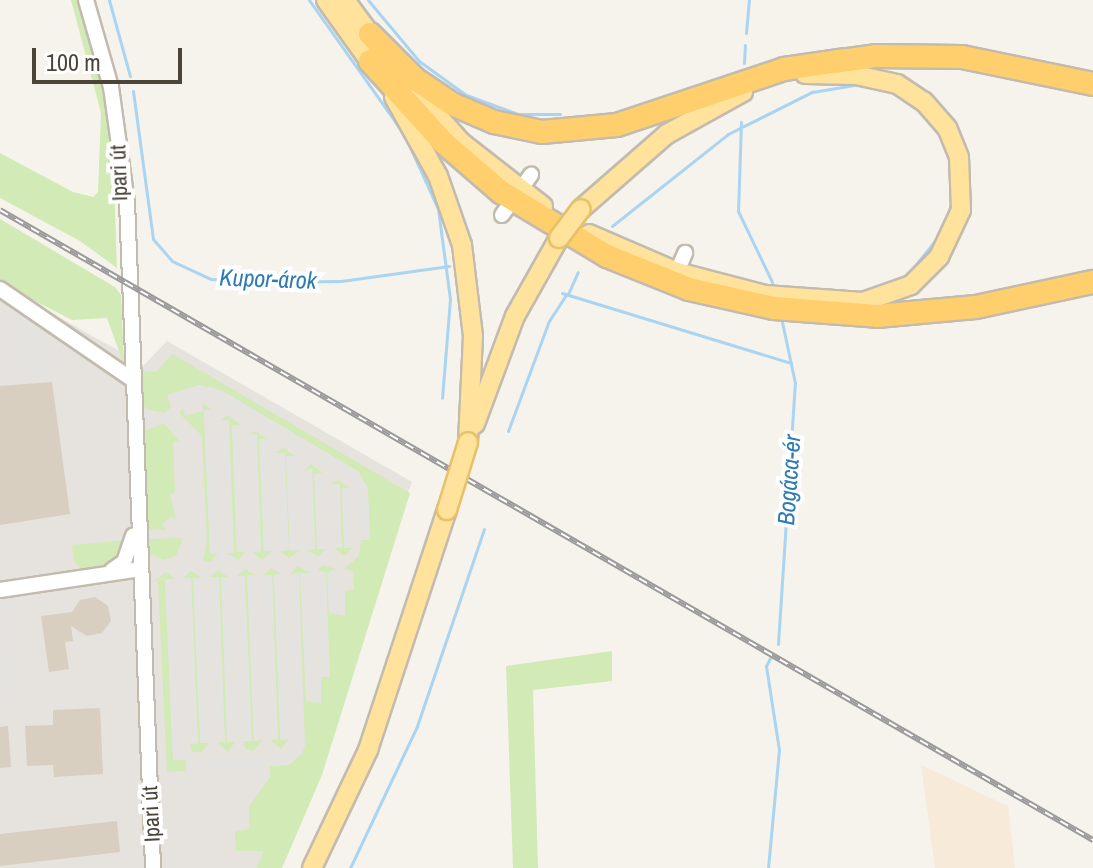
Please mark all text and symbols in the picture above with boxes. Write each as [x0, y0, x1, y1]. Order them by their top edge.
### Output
scale bar [36, 32, 186, 82]
text: 100 m [46, 46, 101, 78]
street label: Ipari út [105, 144, 133, 202]
water label: Kupor-árok [219, 263, 317, 295]
water label: Bogáca-ér [771, 434, 807, 526]
street label: Ipari út [136, 785, 166, 843]

